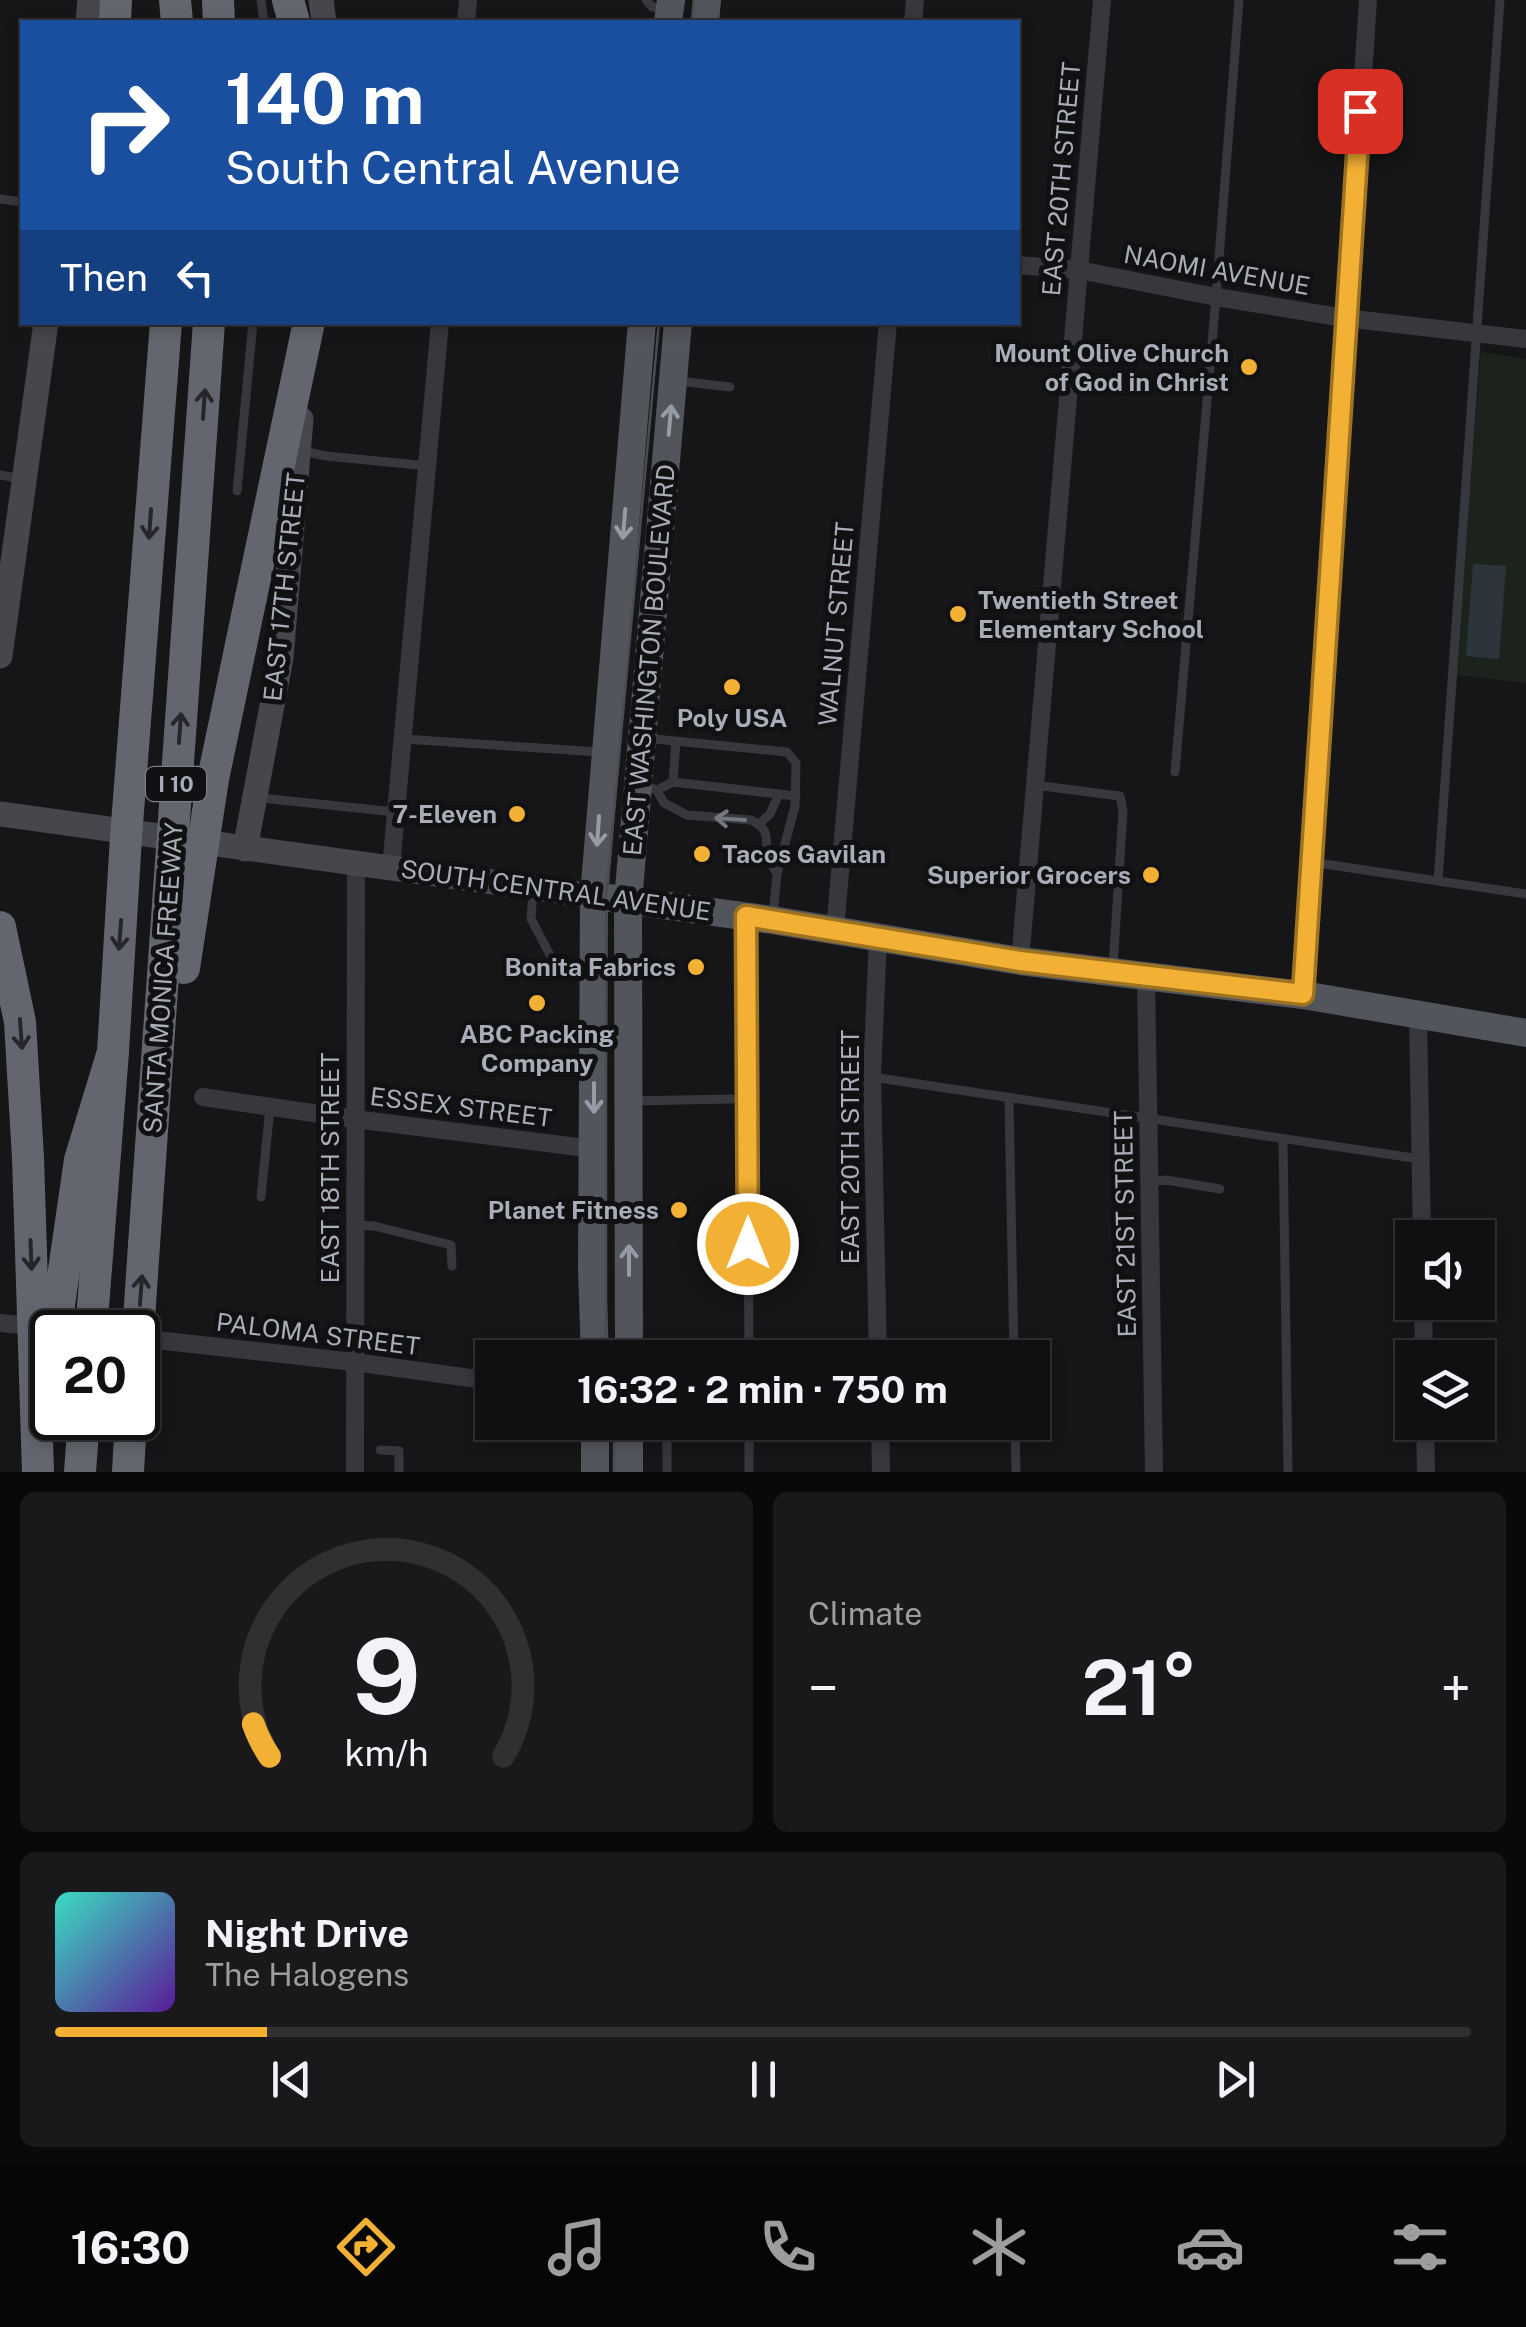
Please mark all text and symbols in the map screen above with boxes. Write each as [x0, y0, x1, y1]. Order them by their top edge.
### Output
text: 140 m [225, 57, 424, 140]
icon: right [60, 60, 190, 190]
street label: EAST 20TH STREET [1036, 61, 1086, 297]
pin [1318, 69, 1403, 154]
icon: arrive [1333, 84, 1388, 139]
text: South Central Avenue [225, 141, 681, 194]
street label: NAOMI AVENUE [1122, 239, 1312, 301]
icon: left [168, 250, 223, 305]
text: Then [60, 255, 148, 300]
place label: Mount Olive Church of God in Christ [994, 338, 1229, 397]
marker: Mount Olive Church of God in Christ [1238, 356, 1260, 378]
one-way arrow [194, 389, 213, 421]
one-way arrow [660, 404, 679, 437]
street label: EAST WASHINGTON BOULEVARD [617, 463, 681, 857]
street label: EAST 17TH STREET [257, 471, 311, 703]
one-way arrow [141, 508, 160, 540]
one-way arrow [615, 508, 634, 540]
street label: WALNUT STREET [812, 520, 860, 727]
place label: Twentieth Street Elementary School [978, 585, 1204, 644]
marker: Twentieth Street Elementary School [947, 603, 969, 625]
marker: Poly USA [721, 676, 743, 698]
place label: Poly USA [677, 703, 787, 733]
one-way arrow [171, 713, 190, 745]
road number: I 10 [146, 767, 206, 801]
place label: 7-Eleven [392, 799, 497, 829]
marker: 7-Eleven [506, 803, 528, 825]
one-way arrow [714, 809, 747, 828]
one-way arrow [589, 815, 608, 847]
street label: SANTA MONICA FREEWAY [137, 822, 189, 1134]
place label: Tacos Gavilan [722, 839, 886, 869]
marker: Tacos Gavilan [691, 843, 713, 865]
street label: SOUTH CENTRAL AVENUE [399, 853, 713, 927]
place label: Superior Grocers [927, 860, 1131, 890]
marker: Superior Grocers [1140, 864, 1162, 886]
one-way arrow [110, 918, 129, 950]
place label: Bonita Fabrics [504, 952, 676, 982]
marker: Bonita Fabrics [685, 956, 707, 978]
marker: ABC Packing Company [526, 992, 548, 1014]
one-way arrow [11, 1017, 30, 1049]
place label: ABC Packing Company [460, 1019, 614, 1078]
street label: EAST 20TH STREET [835, 1029, 865, 1264]
street label: EAST 18TH STREET [315, 1052, 345, 1283]
street label: ESSEX STREET [368, 1081, 554, 1133]
one-way arrow [584, 1082, 604, 1114]
street label: EAST 21ST STREET [1108, 1110, 1142, 1338]
position arrow [696, 1192, 800, 1296]
place label: Planet Fitness [488, 1195, 659, 1225]
marker: Planet Fitness [668, 1199, 690, 1221]
map controls [1395, 1220, 1495, 1440]
button: sound [1395, 1220, 1495, 1320]
one-way arrow [22, 1239, 41, 1271]
one-way arrow [619, 1245, 638, 1277]
one-way arrow [131, 1274, 150, 1306]
street label: PALOMA STREET [214, 1307, 422, 1361]
speed limit sign: 20 [30, 1310, 160, 1440]
button: layers [1395, 1340, 1495, 1440]
text: 16:32 · 2 min · 750 m [577, 1367, 948, 1412]
text: Climate [808, 1595, 922, 1632]
text: 9 [352, 1615, 421, 1737]
text: 21° [1082, 1644, 1197, 1732]
text: − [808, 1656, 839, 1720]
text: + [1441, 1656, 1471, 1720]
text: km/h [344, 1732, 429, 1774]
text: Night Drive [205, 1911, 409, 1956]
text: The Halogens [205, 1956, 409, 1993]
icon: previous [264, 2052, 319, 2107]
icon: pause [736, 2052, 791, 2107]
icon: next [1208, 2052, 1263, 2107]
icon: directions [331, 2212, 401, 2282]
icon: music [542, 2212, 612, 2282]
icon: phone [753, 2212, 823, 2282]
icon: climate [964, 2212, 1034, 2282]
icon: car [1175, 2212, 1245, 2282]
icon: filters [1385, 2212, 1455, 2282]
text: 16:30 [70, 2221, 190, 2274]

